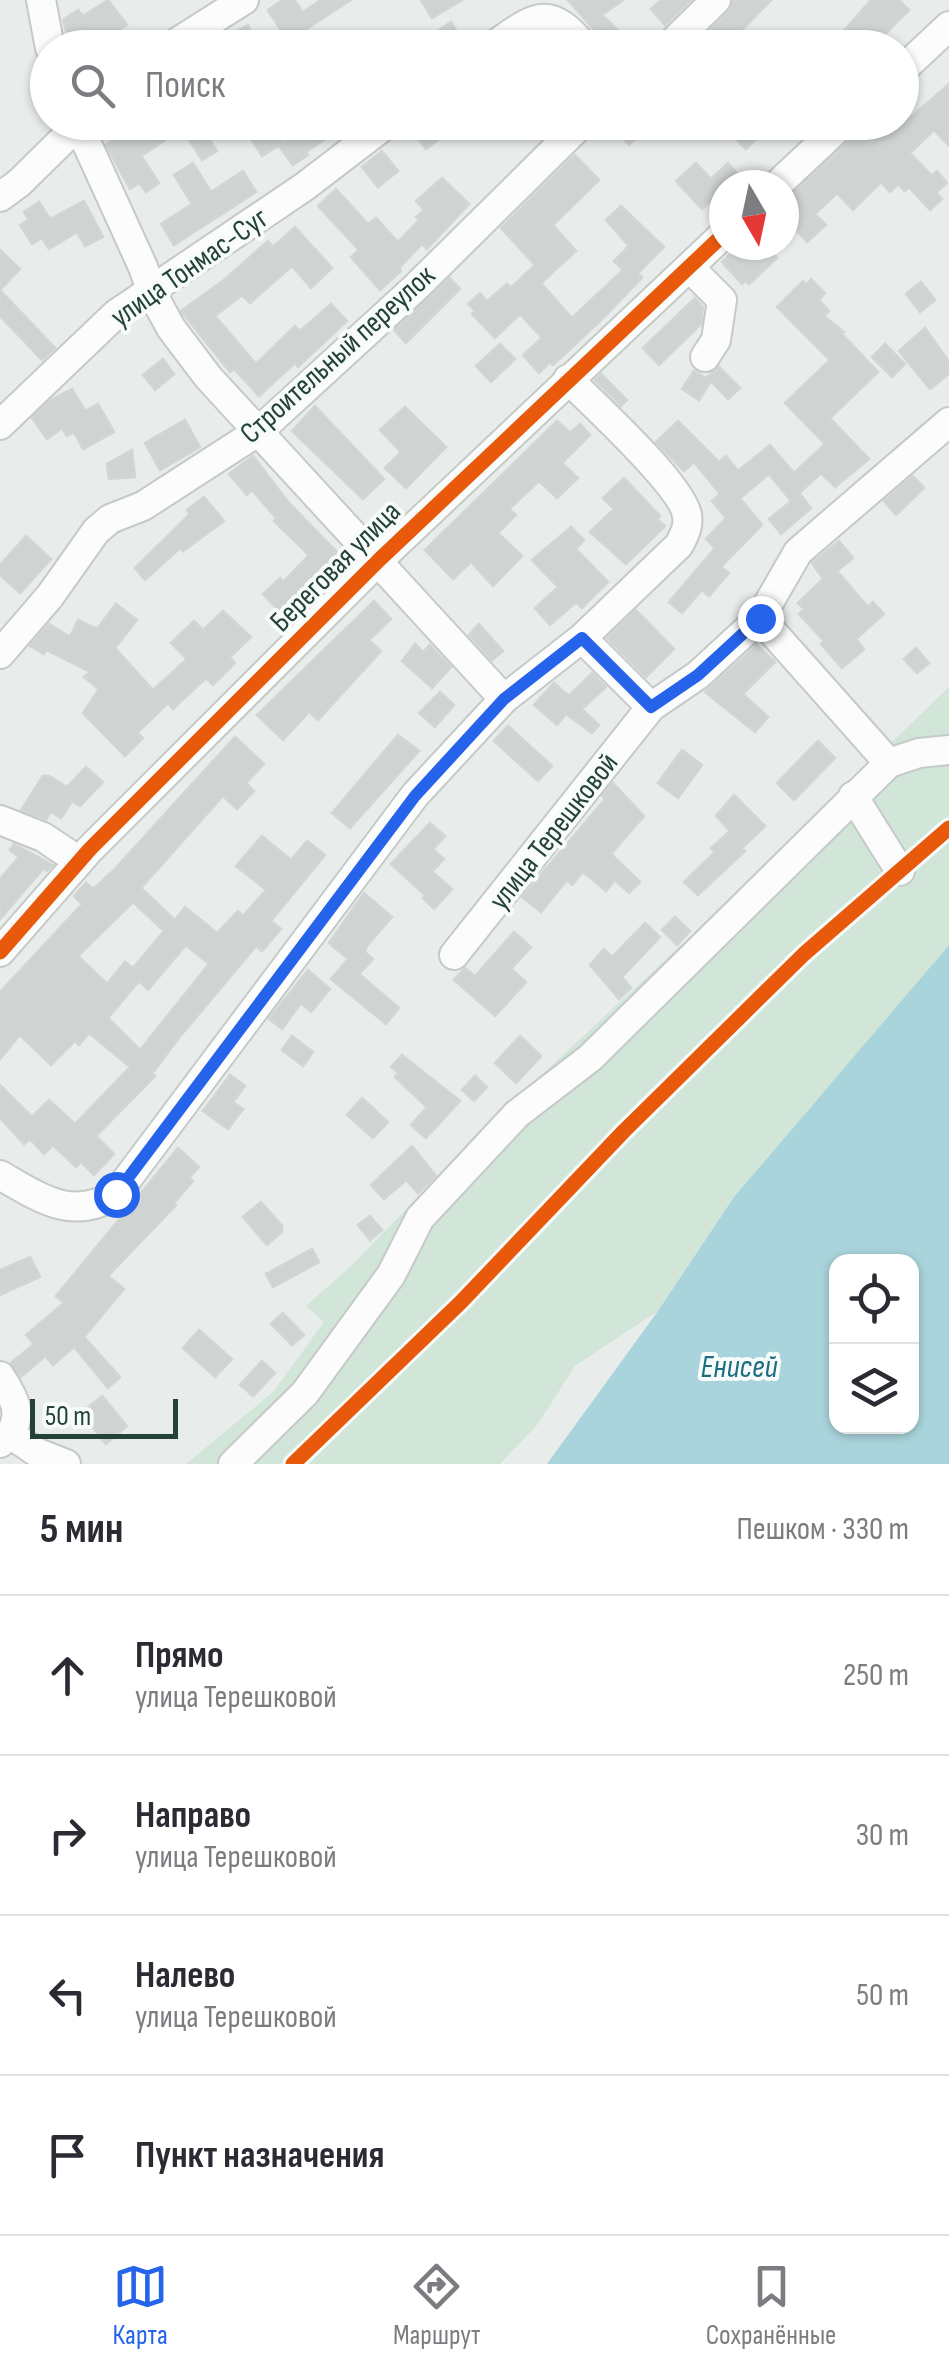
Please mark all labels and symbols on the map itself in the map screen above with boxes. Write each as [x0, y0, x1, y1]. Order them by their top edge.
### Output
north arrow [709, 170, 799, 260]
street label: улица Тонмас-Суг [104, 200, 275, 335]
street label: Строительный переулок [233, 257, 443, 452]
street label: Береговая улица [263, 494, 409, 640]
route end [738, 596, 784, 642]
street label: улица Терешковой [481, 746, 626, 917]
route start [94, 1172, 140, 1218]
water label: Енисей [700, 1348, 778, 1387]
scale bar [30, 1394, 178, 1438]

